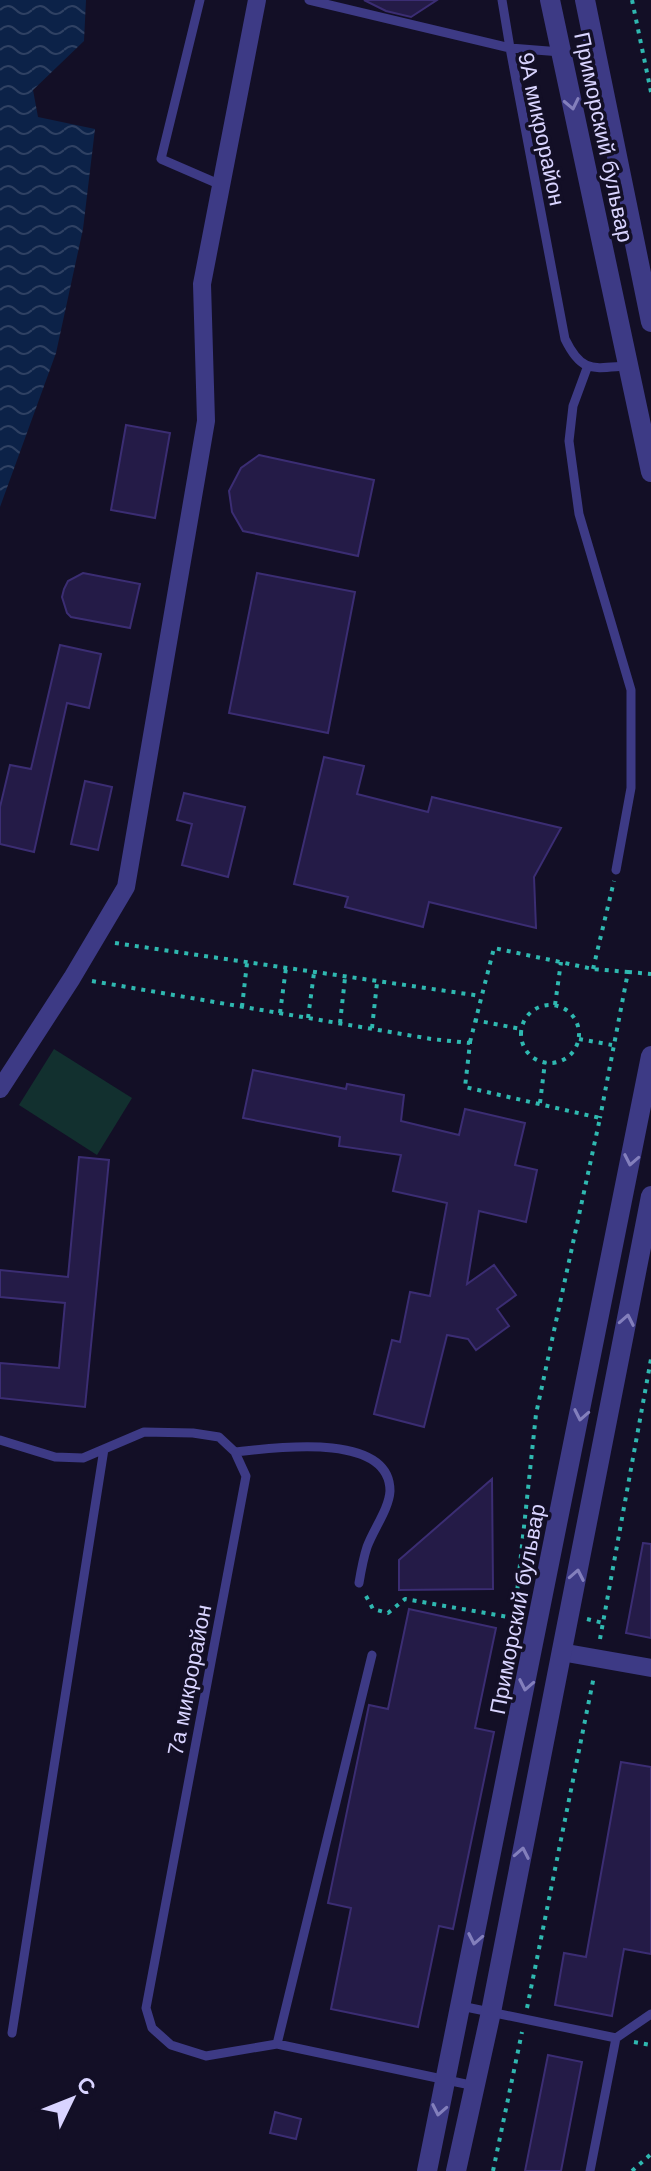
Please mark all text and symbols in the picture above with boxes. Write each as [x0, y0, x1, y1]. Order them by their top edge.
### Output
street label: Приморский бульвар [569, 30, 638, 244]
street label: 9А микрорайон [513, 50, 570, 208]
one-way arrow [563, 96, 580, 110]
one-way arrow [624, 1153, 641, 1167]
one-way arrow [617, 1313, 634, 1327]
one-way arrow [573, 1409, 590, 1422]
street label: Приморский бульвар [485, 1502, 550, 1717]
one-way arrow [567, 1569, 584, 1582]
street label: 7а микрорайон [163, 1602, 216, 1758]
one-way arrow [519, 1678, 536, 1691]
one-way arrow [513, 1847, 530, 1860]
one-way arrow [467, 1933, 484, 1946]
north arrow [32, 2059, 112, 2139]
text: С [72, 2071, 101, 2100]
one-way arrow [431, 2103, 448, 2116]

